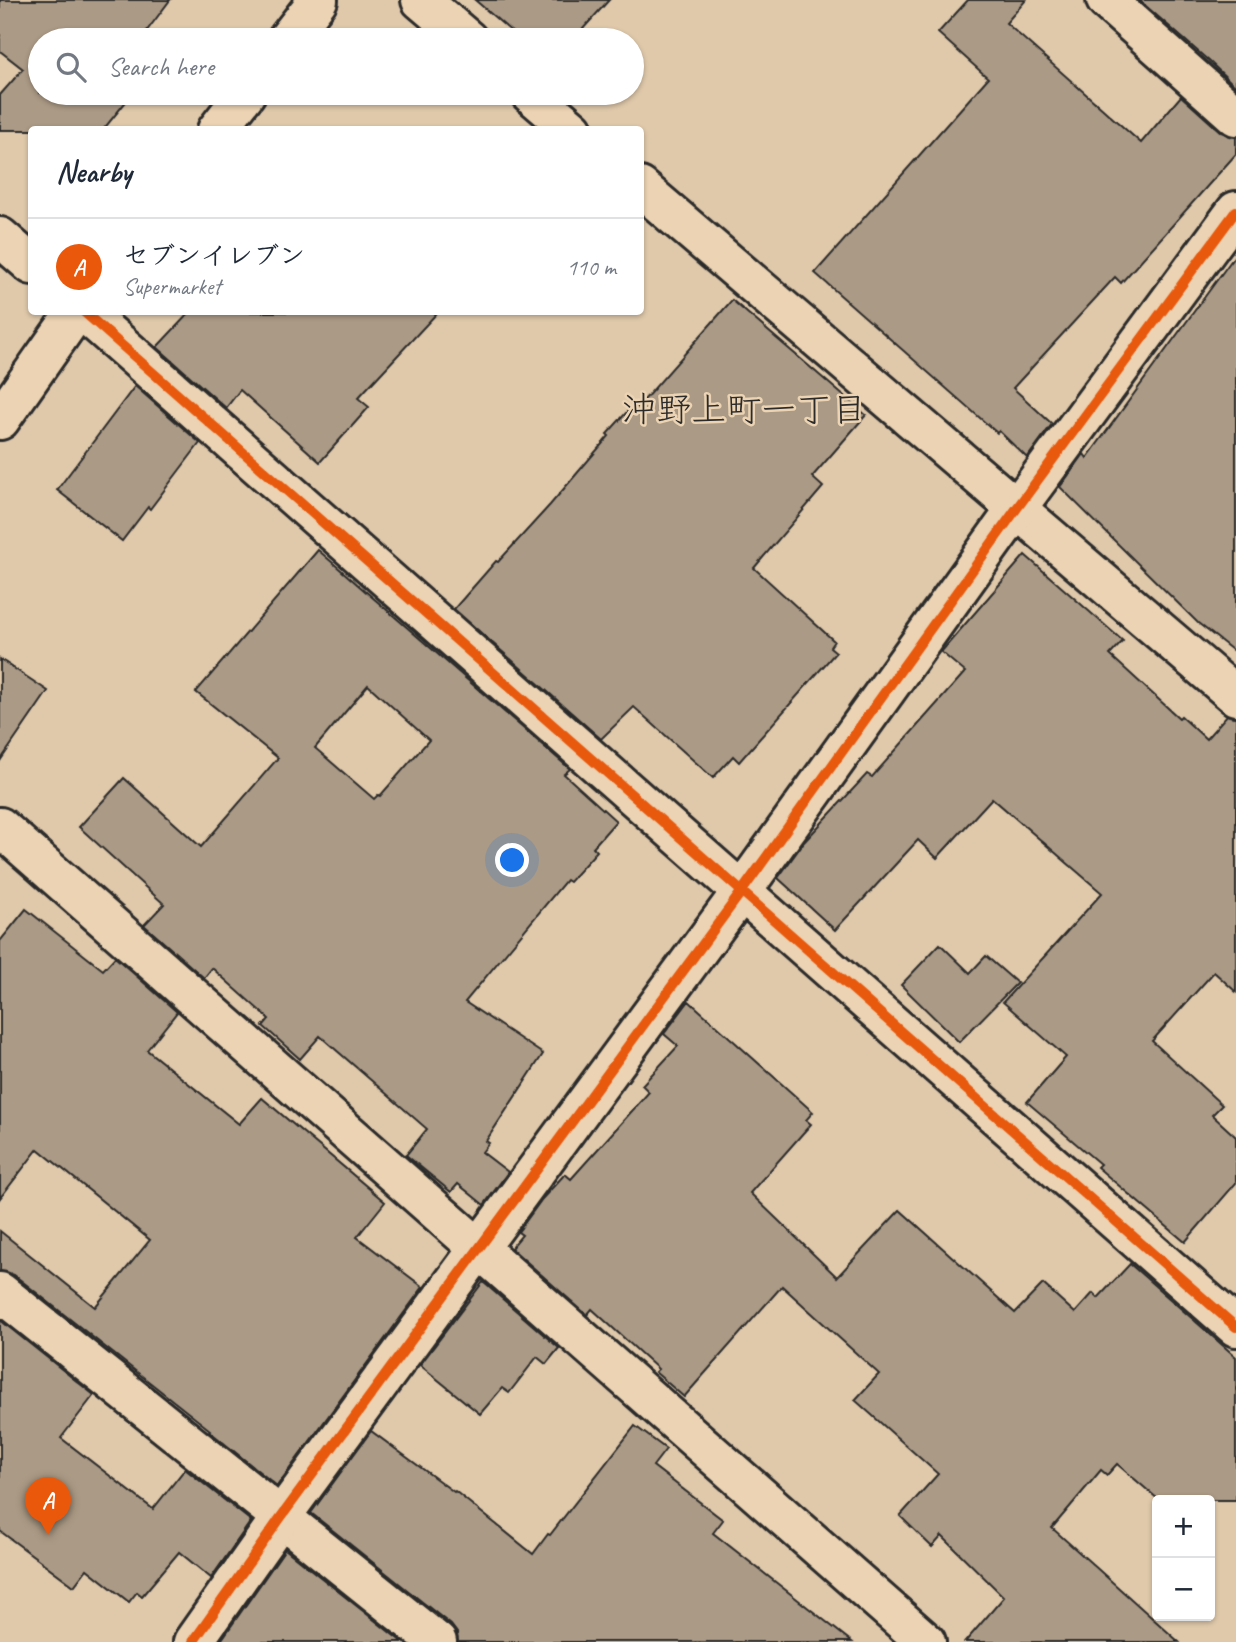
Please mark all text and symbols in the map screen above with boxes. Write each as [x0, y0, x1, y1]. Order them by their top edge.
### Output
search box [28, 28, 644, 105]
icon: search [52, 48, 90, 86]
text: Search here [108, 50, 214, 83]
text: Nearby [56, 153, 132, 191]
text: セブンイレブン [123, 239, 305, 272]
text: A [73, 253, 85, 282]
text: 110 m [567, 253, 616, 282]
text: Supermarket [123, 272, 221, 301]
district label: 沖野上町一丁目 [621, 387, 867, 432]
your location [495, 843, 529, 877]
pin: A [25, 1477, 71, 1535]
map controls [1152, 1495, 1215, 1621]
button: + [1152, 1495, 1215, 1558]
button: − [1152, 1558, 1215, 1621]

